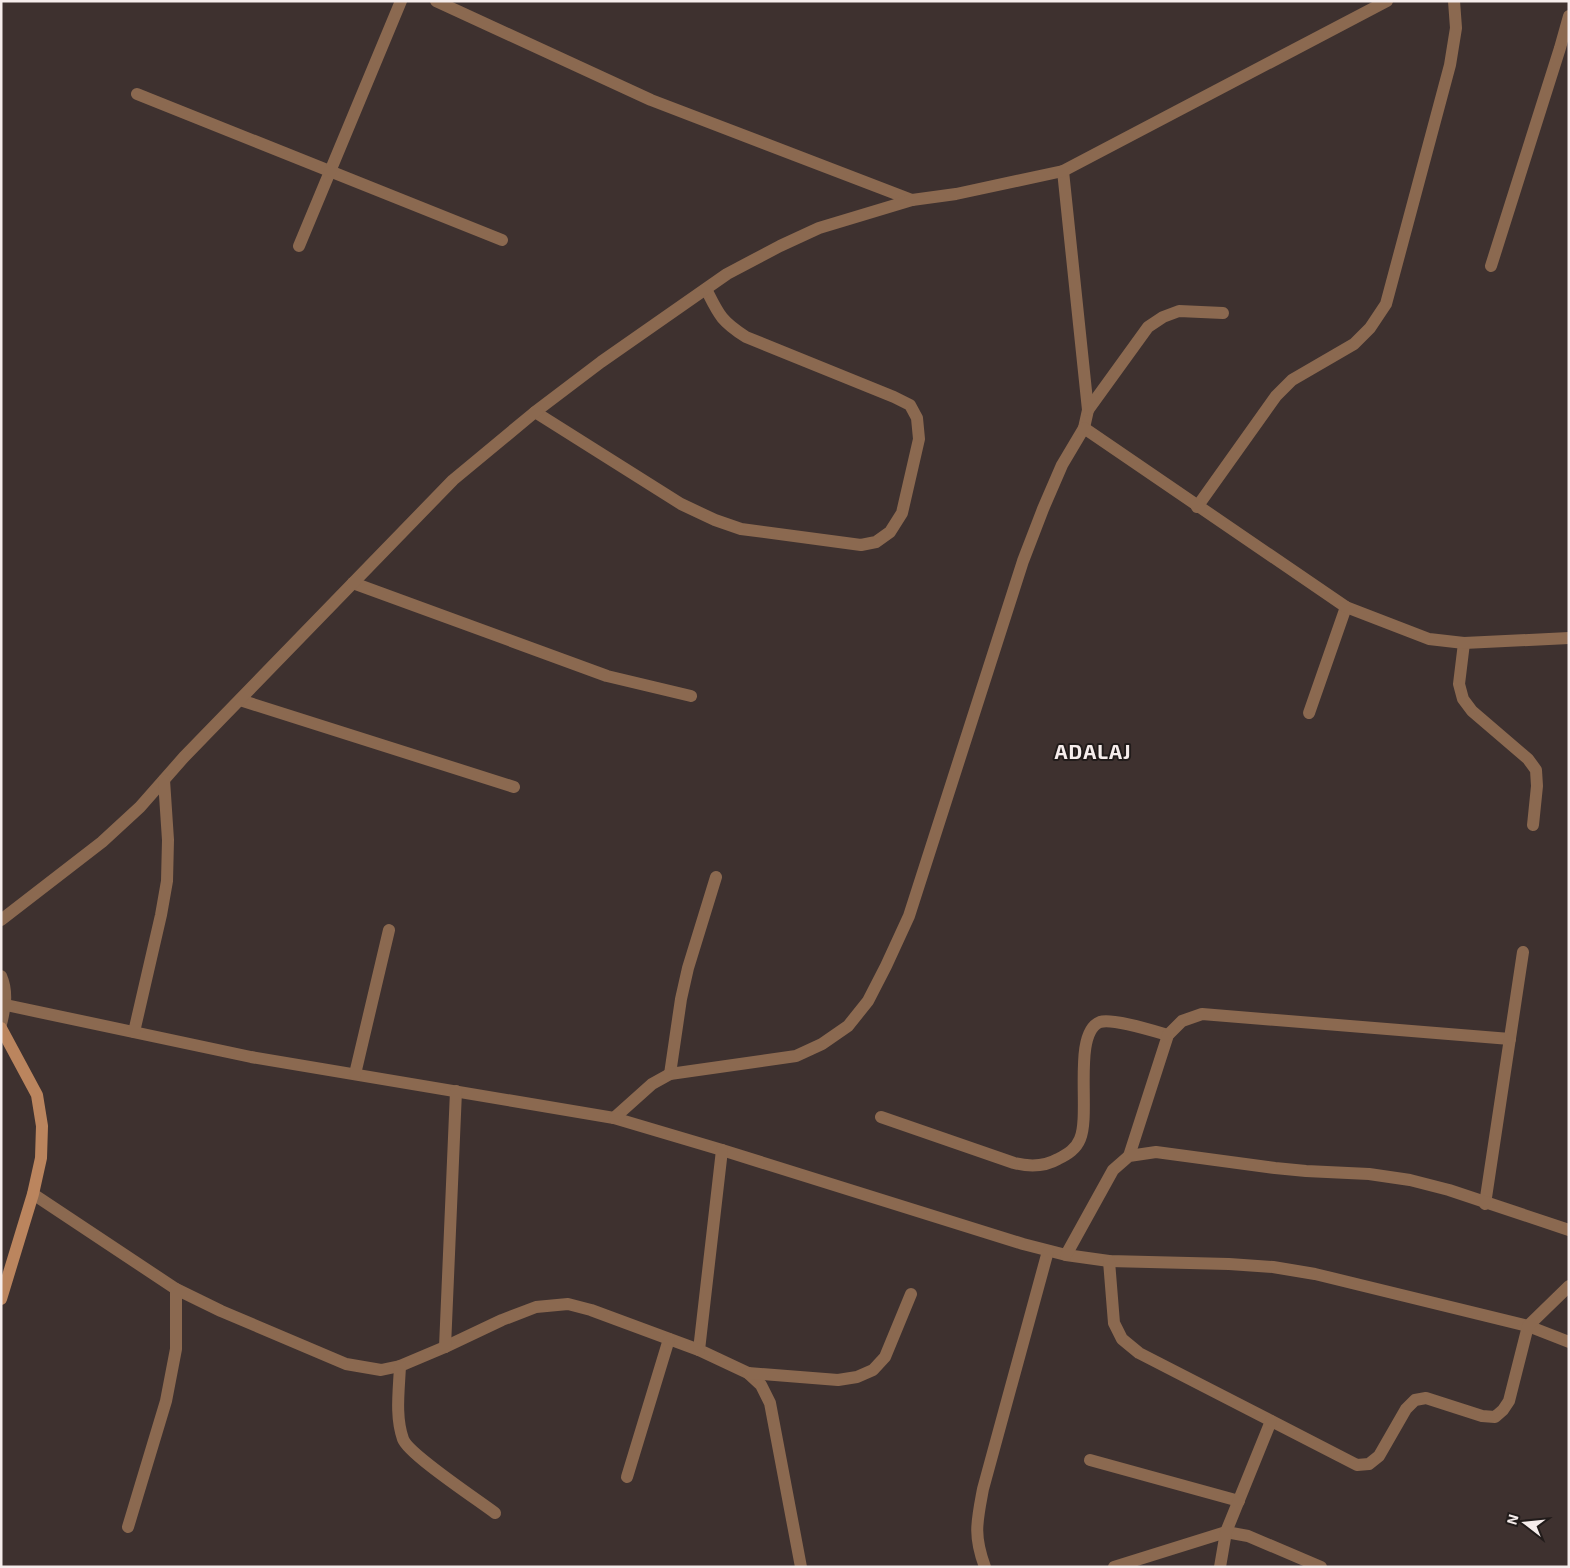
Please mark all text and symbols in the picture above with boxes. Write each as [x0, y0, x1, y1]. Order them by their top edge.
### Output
district label: ADALAJ [1055, 739, 1131, 763]
north arrow [1500, 1498, 1550, 1548]
text: N [1502, 1512, 1522, 1526]

